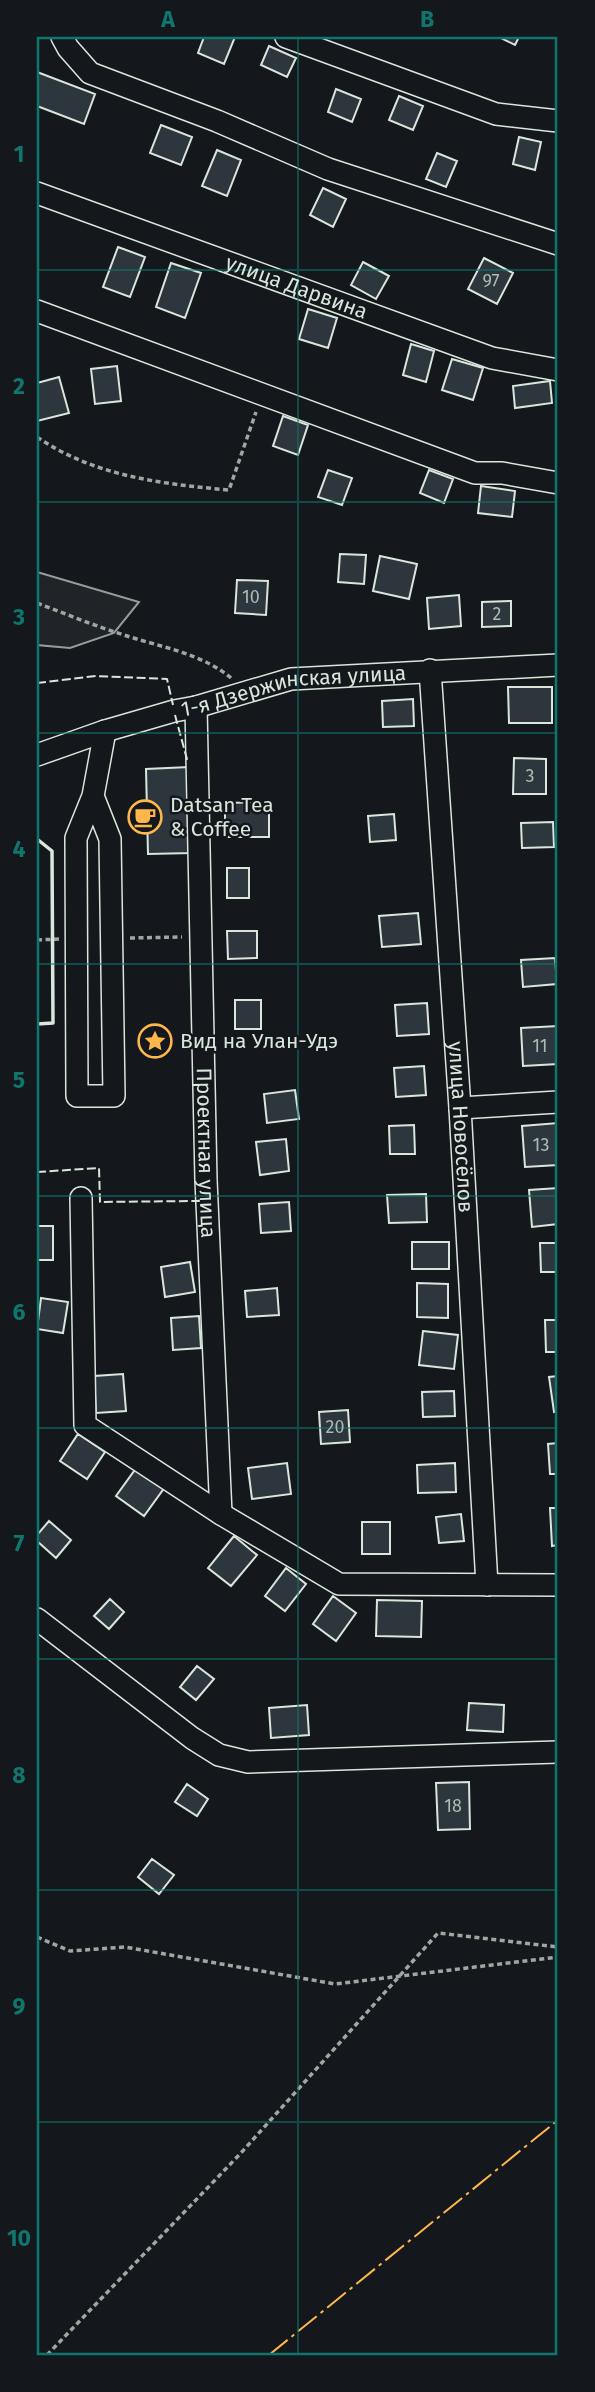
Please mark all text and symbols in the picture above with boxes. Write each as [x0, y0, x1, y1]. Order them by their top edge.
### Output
text: A [160, 5, 175, 33]
text: B [420, 5, 434, 33]
text: 1 [14, 140, 24, 168]
street label: улица Дарвина [222, 249, 371, 325]
house number: 97 [482, 270, 500, 292]
text: 2 [13, 372, 25, 400]
house number: 10 [242, 586, 260, 608]
text: 3 [12, 603, 25, 631]
house number: 2 [493, 603, 502, 625]
street label: 1-я Дзержинская улица [179, 660, 407, 722]
house number: 3 [526, 765, 534, 787]
place label: Datsan Tea & Coffee [170, 792, 274, 842]
cafe icon: Datsan Tea & Coffee [126, 798, 164, 836]
text: 4 [13, 835, 26, 863]
place icon: Вид на Улан-Удэ [136, 1022, 174, 1060]
place label: Вид на Улан-Удэ [180, 1028, 338, 1054]
house number: 11 [532, 1035, 548, 1057]
street label: улица Новосёлов [442, 1040, 479, 1213]
text: 5 [13, 1066, 25, 1094]
street label: Проектная улица [191, 1067, 222, 1239]
house number: 13 [533, 1134, 549, 1156]
text: 6 [13, 1298, 26, 1326]
house number: 20 [326, 1416, 344, 1438]
text: 7 [14, 1529, 25, 1557]
text: 8 [12, 1761, 26, 1789]
house number: 18 [444, 1795, 462, 1817]
text: 9 [13, 1992, 26, 2020]
text: 10 [7, 2224, 31, 2252]

